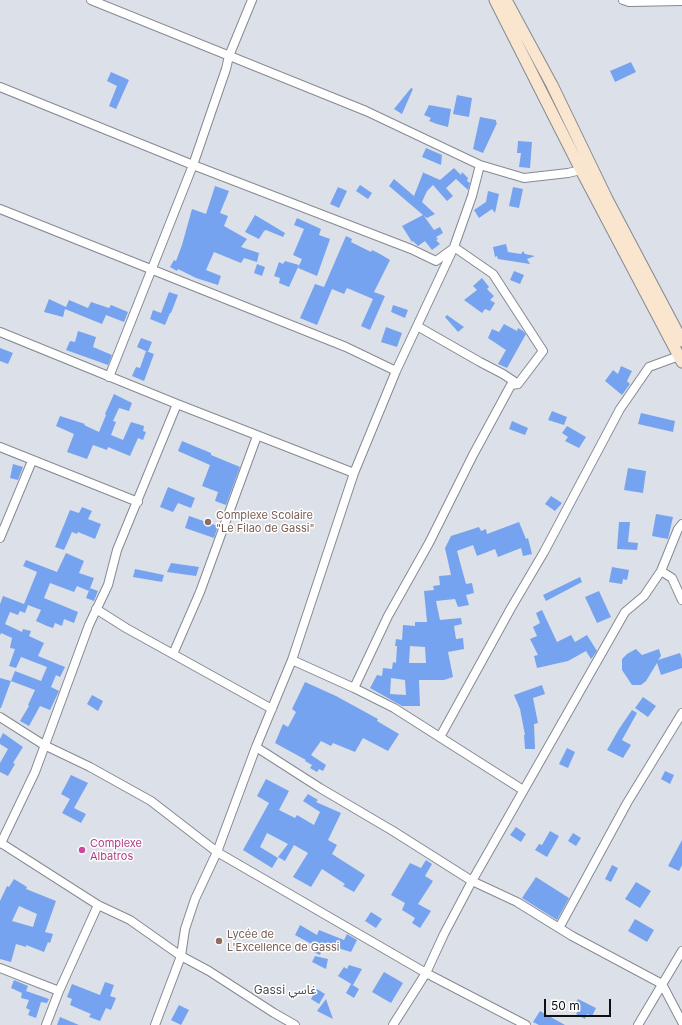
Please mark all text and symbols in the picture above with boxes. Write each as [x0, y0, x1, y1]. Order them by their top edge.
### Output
place label: Complexe Scolaire "Le Filao de Gassi" [216, 509, 315, 535]
marker: Complexe Scolaire "Le Filao de Gassi" [203, 517, 213, 527]
place label: Complexe Albatros [90, 837, 142, 863]
marker: Complexe Albatros [77, 845, 87, 855]
place label: Lycée de L'Excellence de Gassi [227, 928, 340, 954]
marker: Lycée de L'Excellence de Gassi [214, 936, 224, 946]
district label: Gassi غاسي [254, 983, 316, 997]
scale bar [546, 991, 613, 1017]
text: 50 m [551, 998, 580, 1013]

